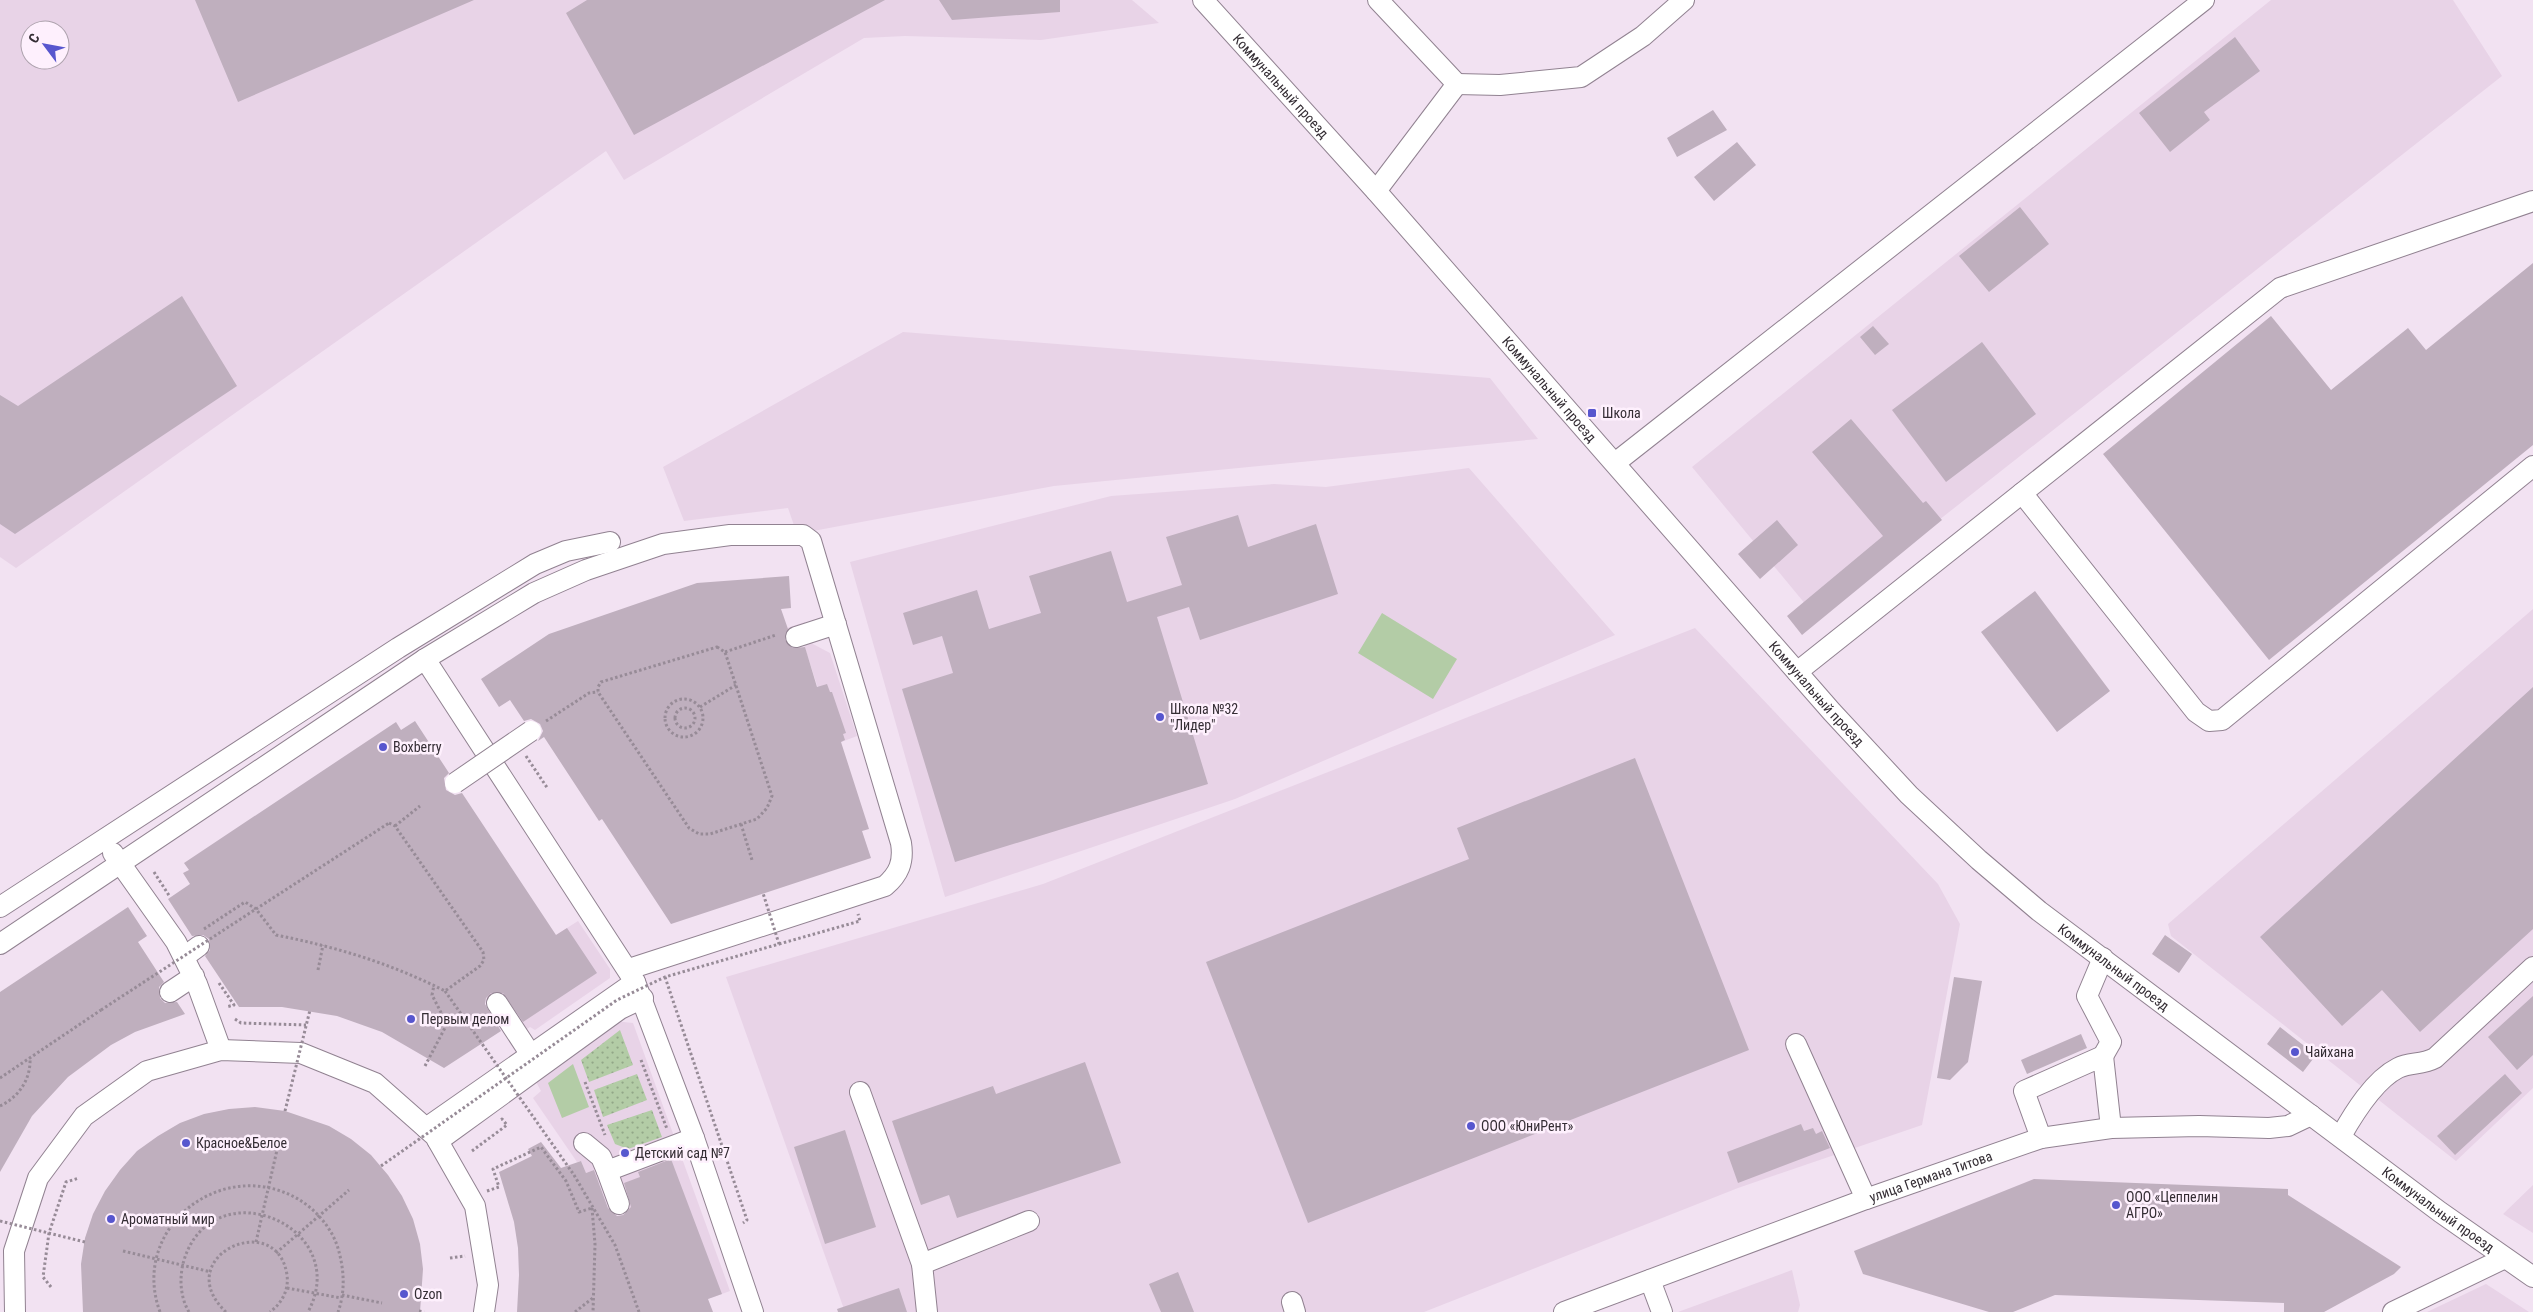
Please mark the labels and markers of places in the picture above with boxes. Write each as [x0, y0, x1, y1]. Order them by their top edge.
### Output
place label: Школа [1602, 405, 1641, 421]
marker: Школа [1586, 407, 1598, 419]
place label: Школа №32 "Лидер" [1170, 701, 1238, 733]
marker: Школа №32 "Лидер" [1154, 711, 1166, 723]
place label: Boxberry [393, 739, 442, 755]
marker: Boxberry [377, 741, 389, 753]
place label: Первым делом [421, 1011, 509, 1027]
marker: Первым делом [405, 1013, 417, 1025]
place label: Чайхана [2305, 1044, 2354, 1060]
marker: Чайхана [2289, 1046, 2301, 1058]
place label: ООО «ЮниРент» [1481, 1118, 1574, 1134]
marker: ООО «ЮниРент» [1465, 1120, 1477, 1132]
place label: Красное&Белое [196, 1135, 288, 1151]
marker: Красное&Белое [180, 1137, 192, 1149]
place label: Детский сад №7 [635, 1145, 730, 1161]
marker: Детский сад №7 [619, 1147, 631, 1159]
place label: ООО «Цеппелин АГРО» [2126, 1189, 2218, 1221]
marker: ООО «Цеппелин АГРО» [2110, 1199, 2122, 1211]
place label: Ароматный мир [121, 1211, 215, 1227]
marker: Ароматный мир [105, 1213, 117, 1225]
place label: Ozon [414, 1286, 442, 1302]
marker: Ozon [398, 1288, 410, 1300]

